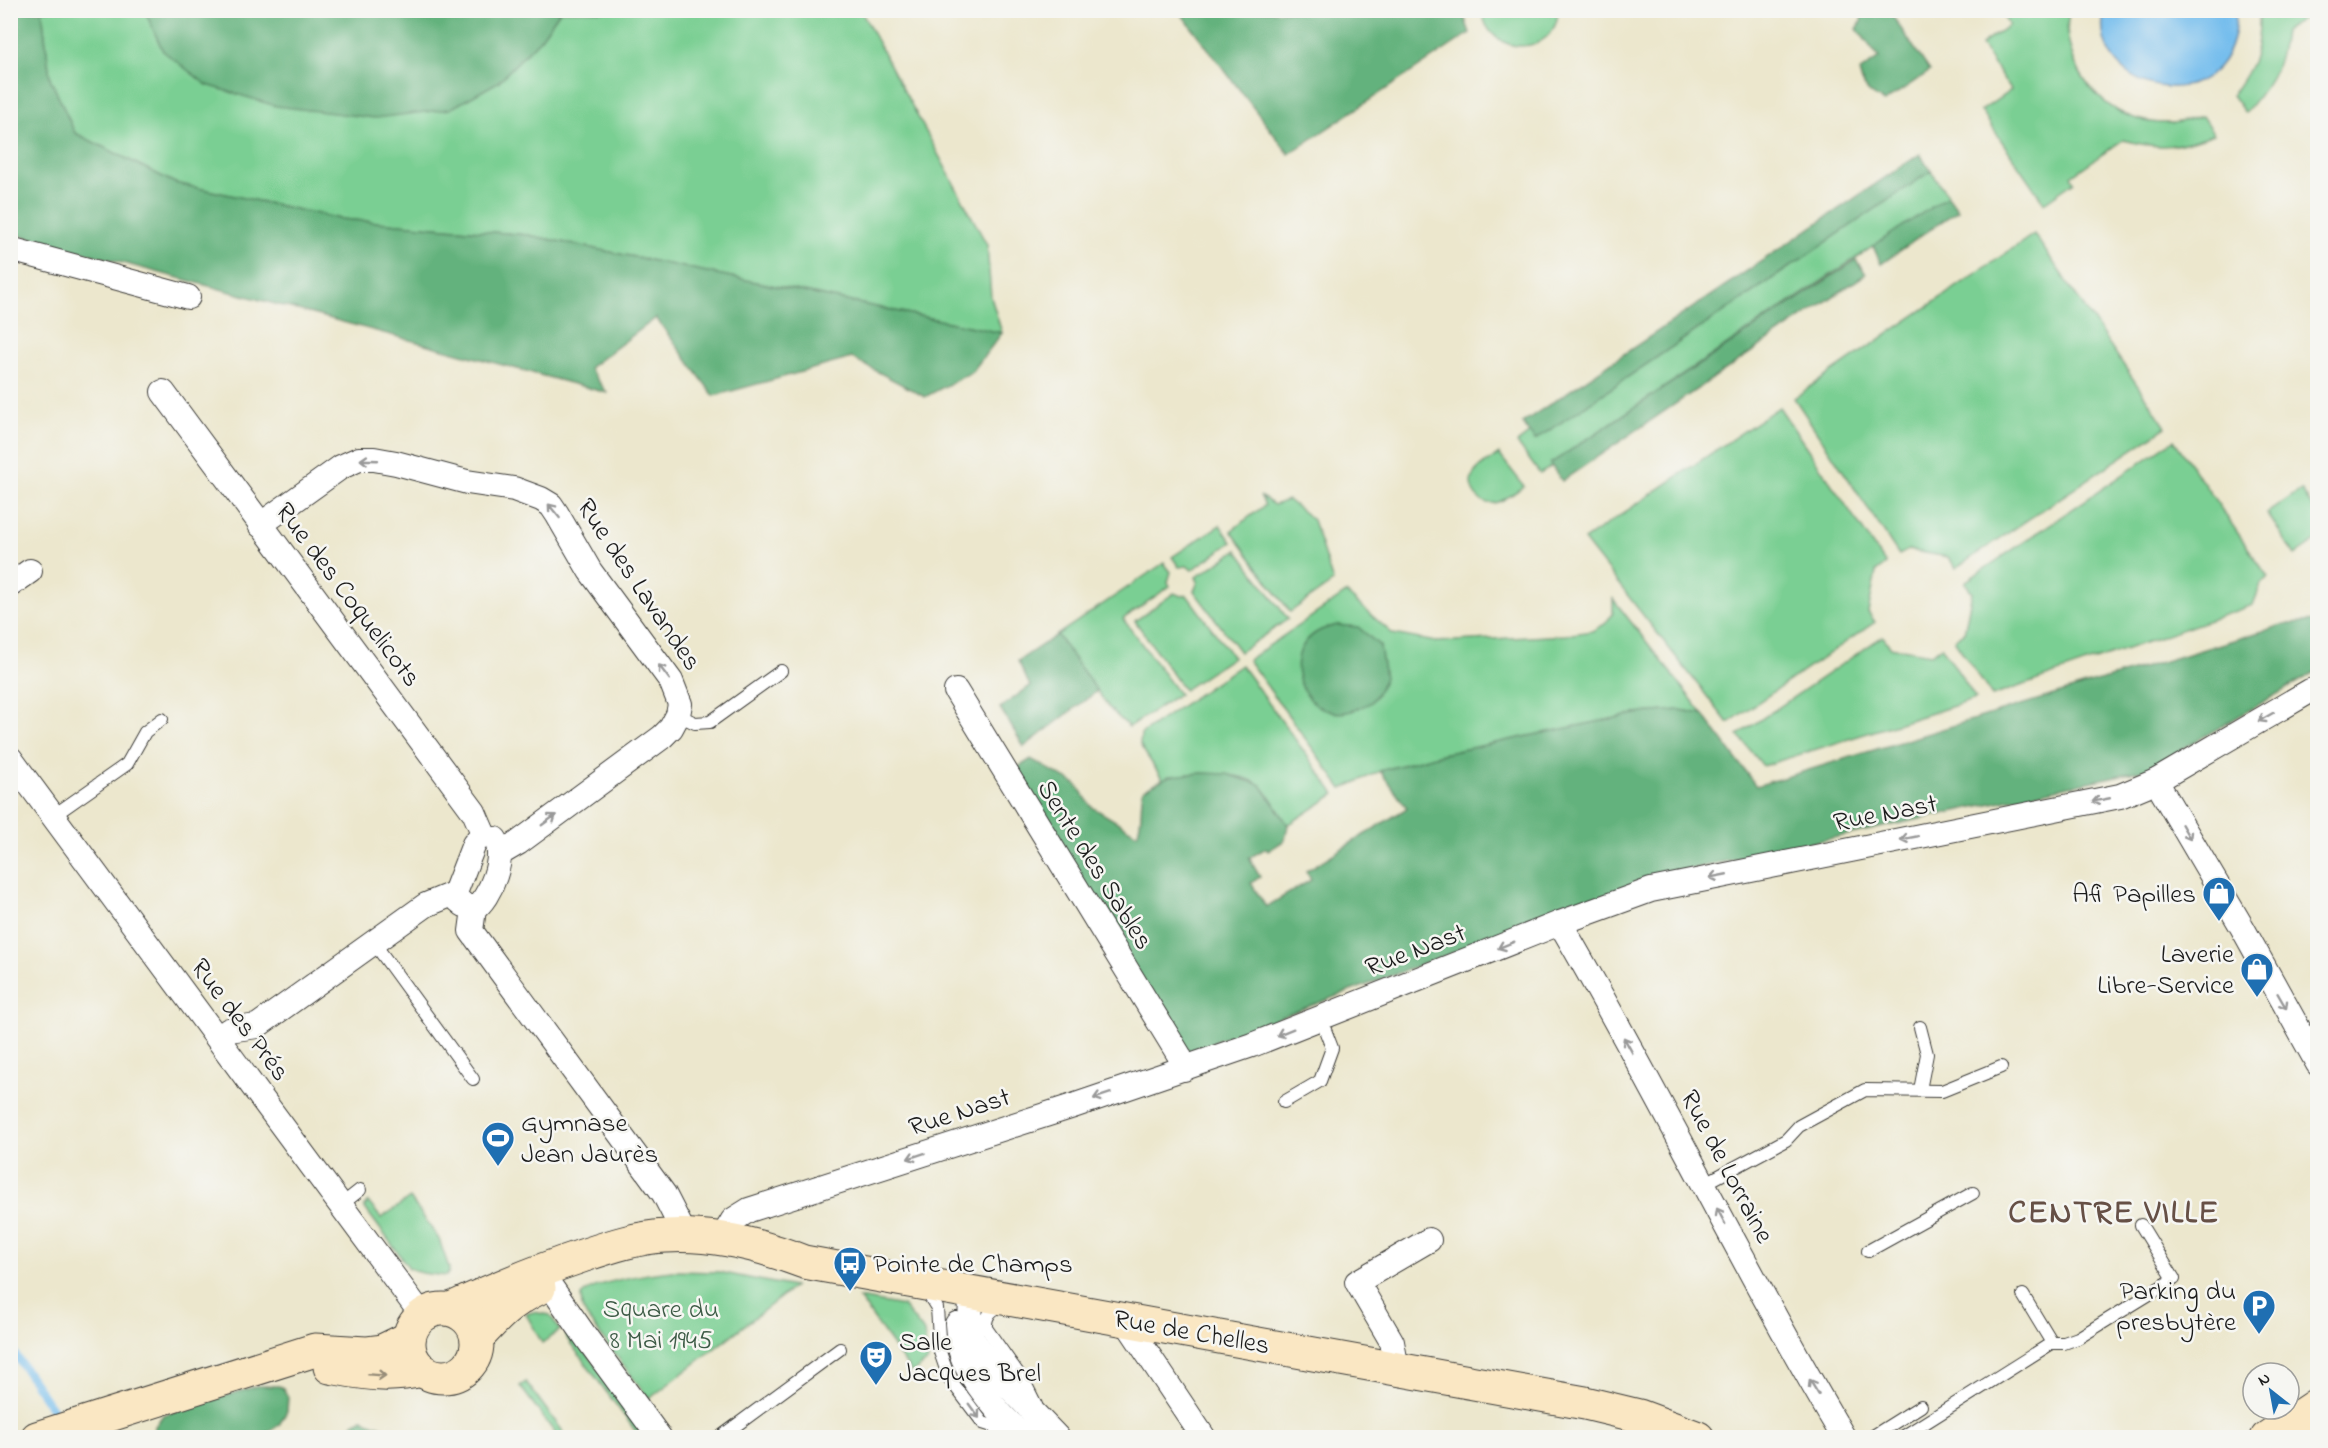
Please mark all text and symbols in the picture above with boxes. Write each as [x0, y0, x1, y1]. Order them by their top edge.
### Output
one-way arrow [360, 454, 380, 465]
street label: Rue des Lavandes [566, 491, 710, 680]
street label: Rue des Coquelicots [264, 495, 430, 696]
one-way arrow [547, 504, 561, 519]
one-way arrow [658, 664, 670, 680]
one-way arrow [2258, 711, 2275, 723]
street label: Sente des Sables [1026, 773, 1162, 958]
street label: Rue Nast [1830, 785, 1941, 844]
one-way arrow [2091, 794, 2110, 806]
one-way arrow [540, 814, 556, 826]
one-way arrow [2180, 823, 2192, 840]
one-way arrow [1900, 833, 1920, 844]
one-way arrow [1709, 871, 1729, 882]
shop icon: Afi Papilles [2201, 875, 2237, 922]
place label: Afi Papilles [2072, 876, 2196, 915]
street label: Rue Nast [1360, 914, 1472, 988]
place label: Laverie Libre-Service [2097, 936, 2235, 1006]
one-way arrow [1497, 940, 1516, 951]
street label: Rue des Prés [180, 951, 298, 1090]
shop icon: Laverie Libre-Service [2239, 951, 2275, 998]
one-way arrow [2277, 992, 2289, 1009]
one-way arrow [1277, 1027, 1295, 1038]
one-way arrow [1622, 1036, 1633, 1054]
street label: Rue Nast [904, 1079, 1016, 1148]
street label: Rue de Lorraine [1669, 1084, 1783, 1252]
one-way arrow [1093, 1092, 1111, 1103]
place label: Gymnase Jean Jaurès [521, 1105, 658, 1175]
sports icon: Gymnase Jean Jaurès [480, 1120, 516, 1167]
one-way arrow [907, 1151, 926, 1162]
district label: CENTRE VILLE [2008, 1190, 2220, 1238]
one-way arrow [1715, 1207, 1726, 1225]
bus stop icon: Pointe de Champs [832, 1245, 868, 1292]
place label: Pointe de Champs [873, 1246, 1073, 1285]
place label: Parking du presbytère [2116, 1273, 2237, 1343]
parking icon: Parking du presbytère [2241, 1288, 2277, 1335]
park label: Square du 8 Mai 1945 [603, 1291, 719, 1361]
street label: Rue de Chelles [1110, 1301, 1273, 1366]
place label: Salle Jacques Brel [899, 1324, 1041, 1394]
theatre icon: Salle Jacques Brel [858, 1339, 894, 1386]
north arrow [2241, 1361, 2301, 1421]
text: N [2253, 1367, 2275, 1393]
one-way arrow [367, 1370, 387, 1381]
one-way arrow [1808, 1379, 1820, 1396]
one-way arrow [968, 1403, 980, 1419]

